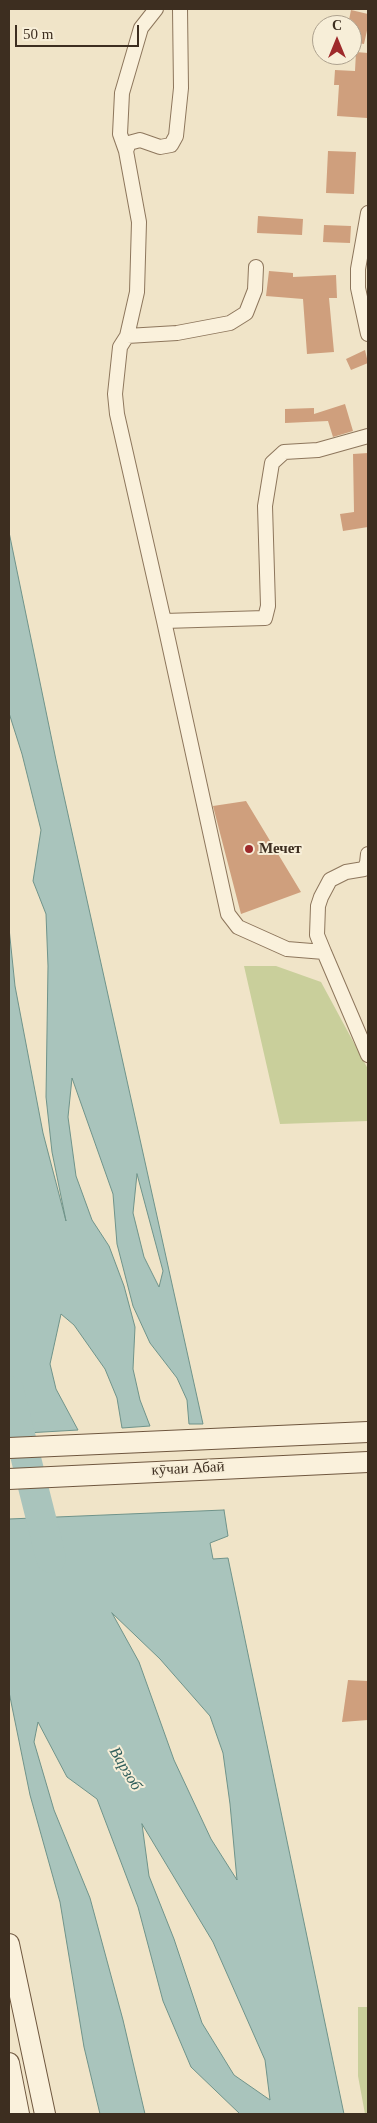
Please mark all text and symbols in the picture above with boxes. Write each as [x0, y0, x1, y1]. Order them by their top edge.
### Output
scale bar [18, 15, 141, 47]
north arrow [312, 15, 362, 65]
text: С [332, 18, 342, 33]
text: 50 m [23, 26, 53, 42]
place label: Мечет [259, 840, 302, 858]
marker: Мечет [243, 843, 255, 855]
street label: кӯчаи Абаӣ [151, 1458, 225, 1480]
water label: Варзоб [105, 1744, 145, 1794]

